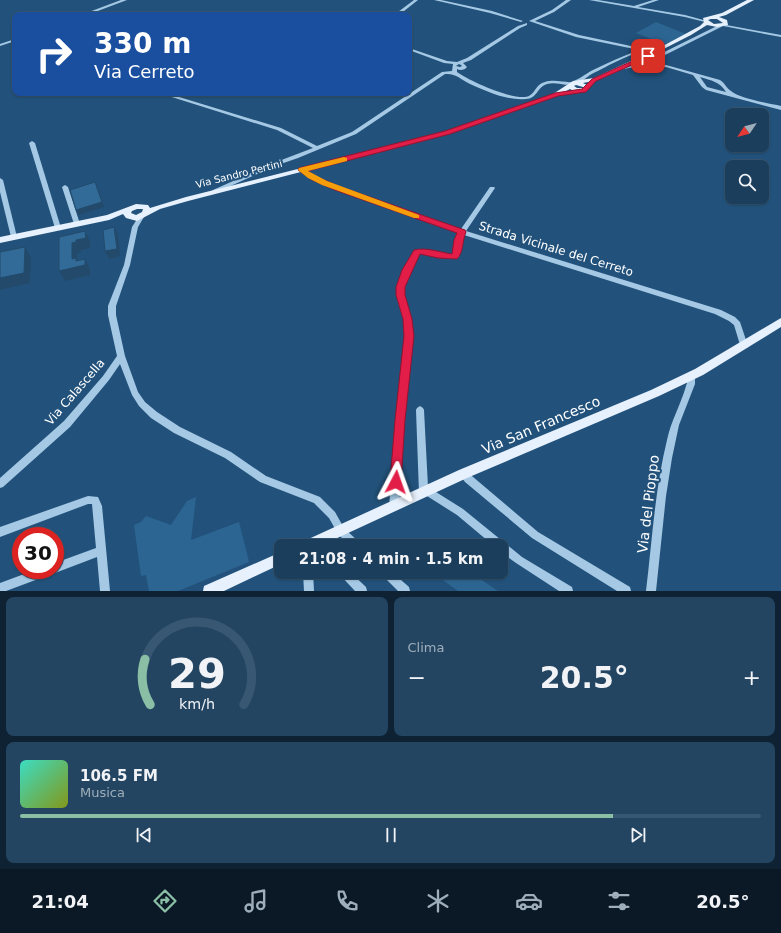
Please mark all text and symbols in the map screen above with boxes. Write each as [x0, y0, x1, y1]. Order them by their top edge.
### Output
text: 330 m [94, 27, 191, 60]
icon: right [28, 28, 80, 80]
pin [631, 39, 665, 73]
icon: arrive [637, 45, 659, 67]
text: Via Cerreto [94, 61, 195, 82]
north arrow [725, 108, 769, 152]
map controls [725, 108, 769, 204]
street label: Via Sandro Pertini [195, 158, 283, 190]
button: search [725, 160, 769, 204]
street label: Strada Vicinale del Cerreto [477, 219, 635, 279]
street label: Via Calascella [42, 356, 108, 428]
street label: Via San Francesco [479, 393, 603, 457]
street label: Via del Pioppo [634, 454, 662, 554]
position arrow [375, 461, 417, 503]
speed limit sign: 30 [12, 527, 64, 579]
text: 21:08 · 4 min · 1.5 km [299, 550, 483, 568]
text: Clima [408, 640, 444, 655]
text: 29 [168, 648, 226, 697]
text: 20.5° [540, 660, 629, 695]
text: − [408, 665, 426, 690]
text: + [743, 665, 761, 690]
text: km/h [179, 695, 215, 711]
text: 106.5 FM [80, 767, 158, 785]
text: Musica [80, 785, 125, 800]
icon: previous [133, 824, 155, 846]
icon: pause [380, 824, 402, 846]
icon: next [627, 824, 649, 846]
icon: directions [151, 887, 179, 915]
icon: music [242, 887, 270, 915]
icon: phone [333, 887, 361, 915]
icon: climate [424, 887, 452, 915]
icon: car [515, 887, 543, 915]
icon: filters [605, 887, 633, 915]
text: 21:04 [31, 891, 89, 912]
text: 20.5° [696, 891, 750, 912]

